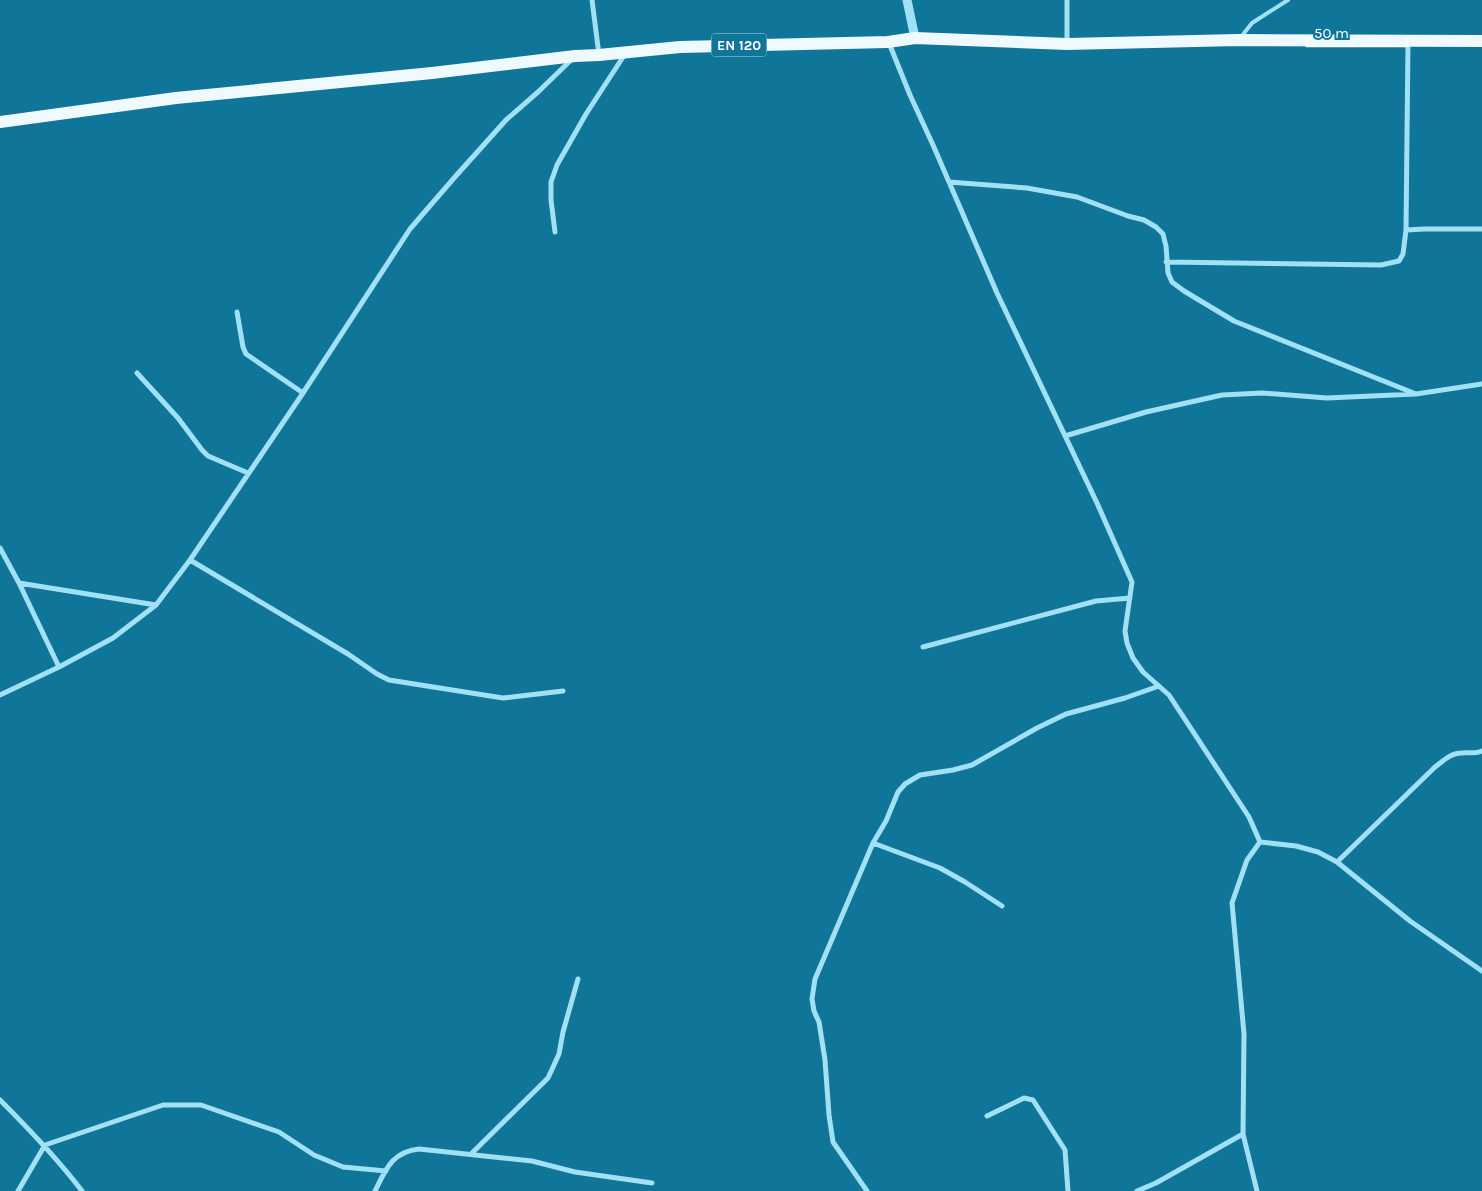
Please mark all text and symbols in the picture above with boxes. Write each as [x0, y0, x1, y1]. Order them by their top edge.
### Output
scale bar [1307, 15, 1407, 47]
text: 50 m [1314, 24, 1349, 42]
road number: EN 120 [712, 34, 766, 56]

